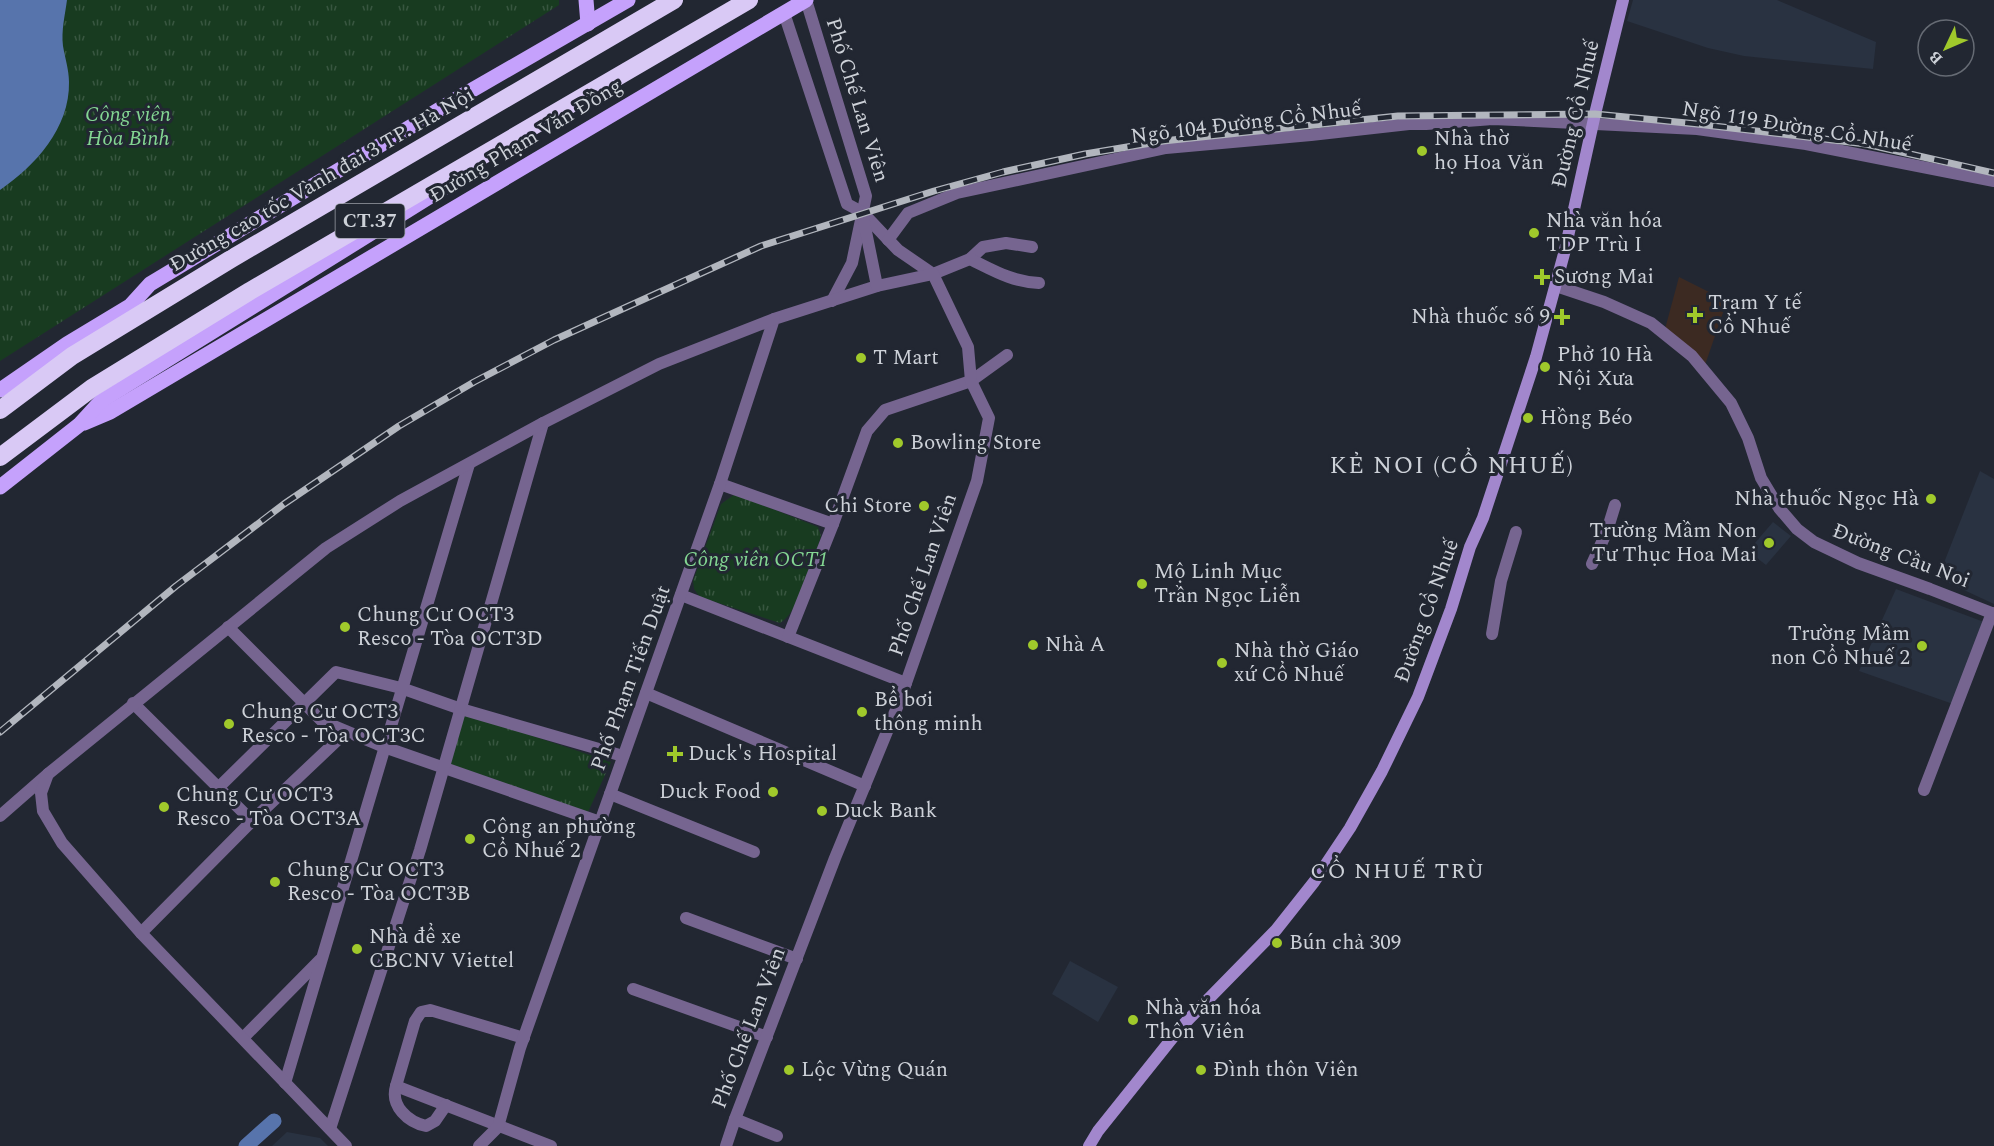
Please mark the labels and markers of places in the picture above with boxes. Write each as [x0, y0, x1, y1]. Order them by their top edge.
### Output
place label: Nhà thờ họ Hoa Văn [1434, 123, 1544, 179]
marker: Nhà thờ họ Hoa Văn [1415, 144, 1429, 158]
place label: Nhà văn hóa TDP Trù I [1546, 205, 1663, 261]
marker: Nhà văn hóa TDP Trù I [1527, 226, 1541, 240]
place label: Sương Mai [1554, 261, 1654, 293]
marker: Sương Mai [1535, 270, 1549, 284]
place label: Trạm Y tế Cổ Nhuế [1708, 287, 1802, 343]
place label: Nhà thuốc số 9 [1411, 301, 1550, 333]
marker: Trạm Y tế Cổ Nhuế [1686, 306, 1704, 324]
marker: Nhà thuốc số 9 [1555, 310, 1569, 324]
place label: Phở 10 Hà Nội Xưa [1557, 339, 1653, 395]
place label: T Mart [873, 342, 939, 374]
marker: T Mart [854, 351, 868, 365]
marker: Phở 10 Hà Nội Xưa [1538, 360, 1552, 374]
place label: Hồng Béo [1540, 402, 1633, 434]
marker: Hồng Béo [1521, 411, 1535, 425]
place label: Bowling Store [910, 427, 1041, 459]
marker: Bowling Store [891, 436, 905, 450]
place label: Nhà thuốc Ngọc Hà [1734, 483, 1920, 515]
place label: Chi Store [824, 490, 912, 522]
marker: Nhà thuốc Ngọc Hà [1924, 492, 1938, 506]
marker: Chi Store [917, 499, 931, 513]
place label: Trường Mầm Non Tư Thục Hoa Mai [1589, 515, 1757, 571]
marker: Trường Mầm Non Tư Thục Hoa Mai [1762, 536, 1776, 550]
place label: Mộ Linh Mục Trần Ngọc Liễn [1154, 556, 1301, 612]
marker: Mộ Linh Mục Trần Ngọc Liễn [1135, 577, 1149, 591]
place label: Chung Cư OCT3 Resco - Tòa OCT3D [357, 599, 543, 655]
place label: Trường Mầm non Cổ Nhuế 2 [1770, 618, 1910, 674]
marker: Chung Cư OCT3 Resco - Tòa OCT3D [338, 620, 352, 634]
place label: Nhà A [1045, 629, 1105, 661]
place label: Nhà thờ Giáo xứ Cổ Nhuế [1234, 635, 1359, 691]
marker: Nhà A [1026, 638, 1040, 652]
marker: Trường Mầm non Cổ Nhuế 2 [1915, 639, 1929, 653]
marker: Nhà thờ Giáo xứ Cổ Nhuế [1215, 656, 1229, 670]
place label: Bể bơi thông minh [874, 684, 983, 740]
place label: Chung Cư OCT3 Resco - Tòa OCT3C [241, 696, 426, 752]
marker: Bể bơi thông minh [855, 705, 869, 719]
marker: Chung Cư OCT3 Resco - Tòa OCT3C [222, 717, 236, 731]
place label: Duck's Hospital [688, 738, 837, 770]
marker: Duck's Hospital [666, 745, 684, 763]
place label: Duck Food [659, 776, 761, 808]
place label: Chung Cư OCT3 Resco - Tòa OCT3A [176, 779, 362, 835]
marker: Duck Food [766, 785, 780, 799]
place label: Duck Bank [834, 795, 937, 827]
marker: Chung Cư OCT3 Resco - Tòa OCT3A [157, 800, 171, 814]
marker: Duck Bank [815, 804, 829, 818]
place label: Công an phường Cổ Nhuế 2 [482, 811, 636, 867]
marker: Công an phường Cổ Nhuế 2 [463, 832, 477, 846]
place label: Chung Cư OCT3 Resco - Tòa OCT3B [287, 854, 470, 910]
marker: Chung Cư OCT3 Resco - Tòa OCT3B [268, 875, 282, 889]
place label: Nhà để xe CBCNV Viettel [369, 921, 514, 977]
place label: Bún chả 309 [1289, 927, 1401, 959]
marker: Bún chả 309 [1270, 936, 1284, 950]
marker: Nhà để xe CBCNV Viettel [350, 942, 364, 956]
place label: Nhà văn hóa Thôn Viên [1145, 992, 1262, 1048]
marker: Nhà văn hóa Thôn Viên [1126, 1013, 1140, 1027]
place label: Lộc Vừng Quán [801, 1054, 948, 1086]
place label: Đình thôn Viên [1213, 1054, 1359, 1086]
marker: Lộc Vừng Quán [782, 1063, 796, 1077]
marker: Đình thôn Viên [1194, 1063, 1208, 1077]

